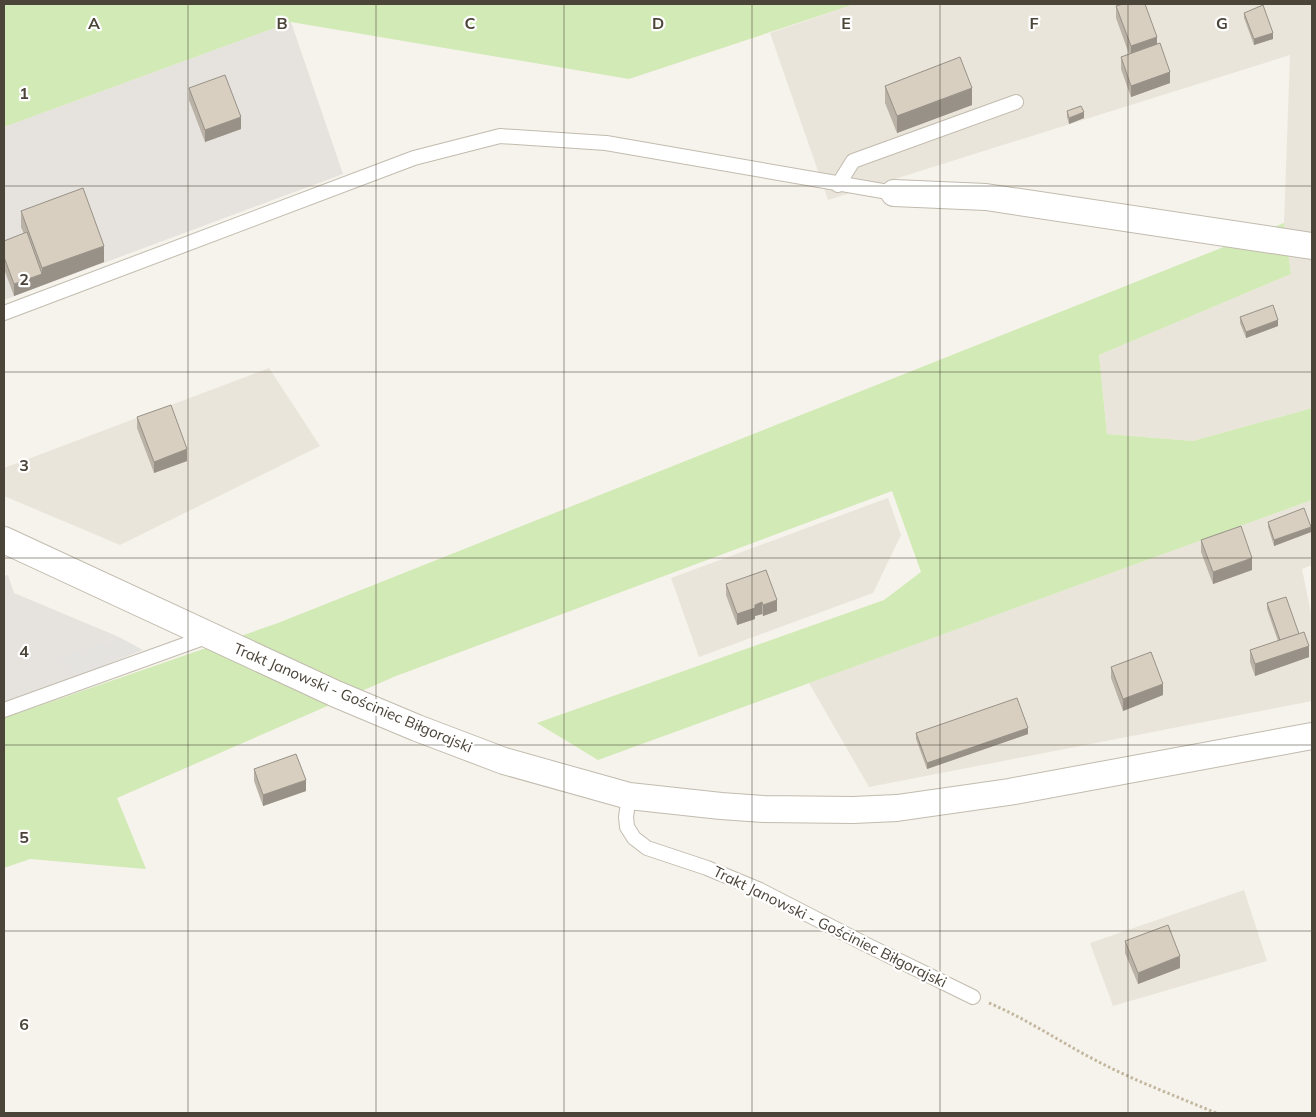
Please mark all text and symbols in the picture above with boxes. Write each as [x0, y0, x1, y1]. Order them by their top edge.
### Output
text: A [88, 13, 100, 33]
text: B [276, 13, 288, 33]
text: C [465, 13, 476, 33]
text: D [652, 13, 664, 33]
text: E [841, 13, 851, 33]
text: F [1029, 13, 1039, 33]
text: G [1216, 13, 1228, 33]
text: 1 [19, 83, 29, 103]
text: 2 [19, 269, 29, 289]
text: 3 [19, 455, 29, 475]
street label: Trakt Janowski - Gościniec Biłgorajski [231, 638, 475, 757]
text: 4 [19, 641, 29, 661]
text: 5 [19, 827, 29, 847]
street label: Trakt Janowski - Gościniec Biłgorajski [710, 862, 950, 992]
text: 6 [19, 1014, 29, 1034]

